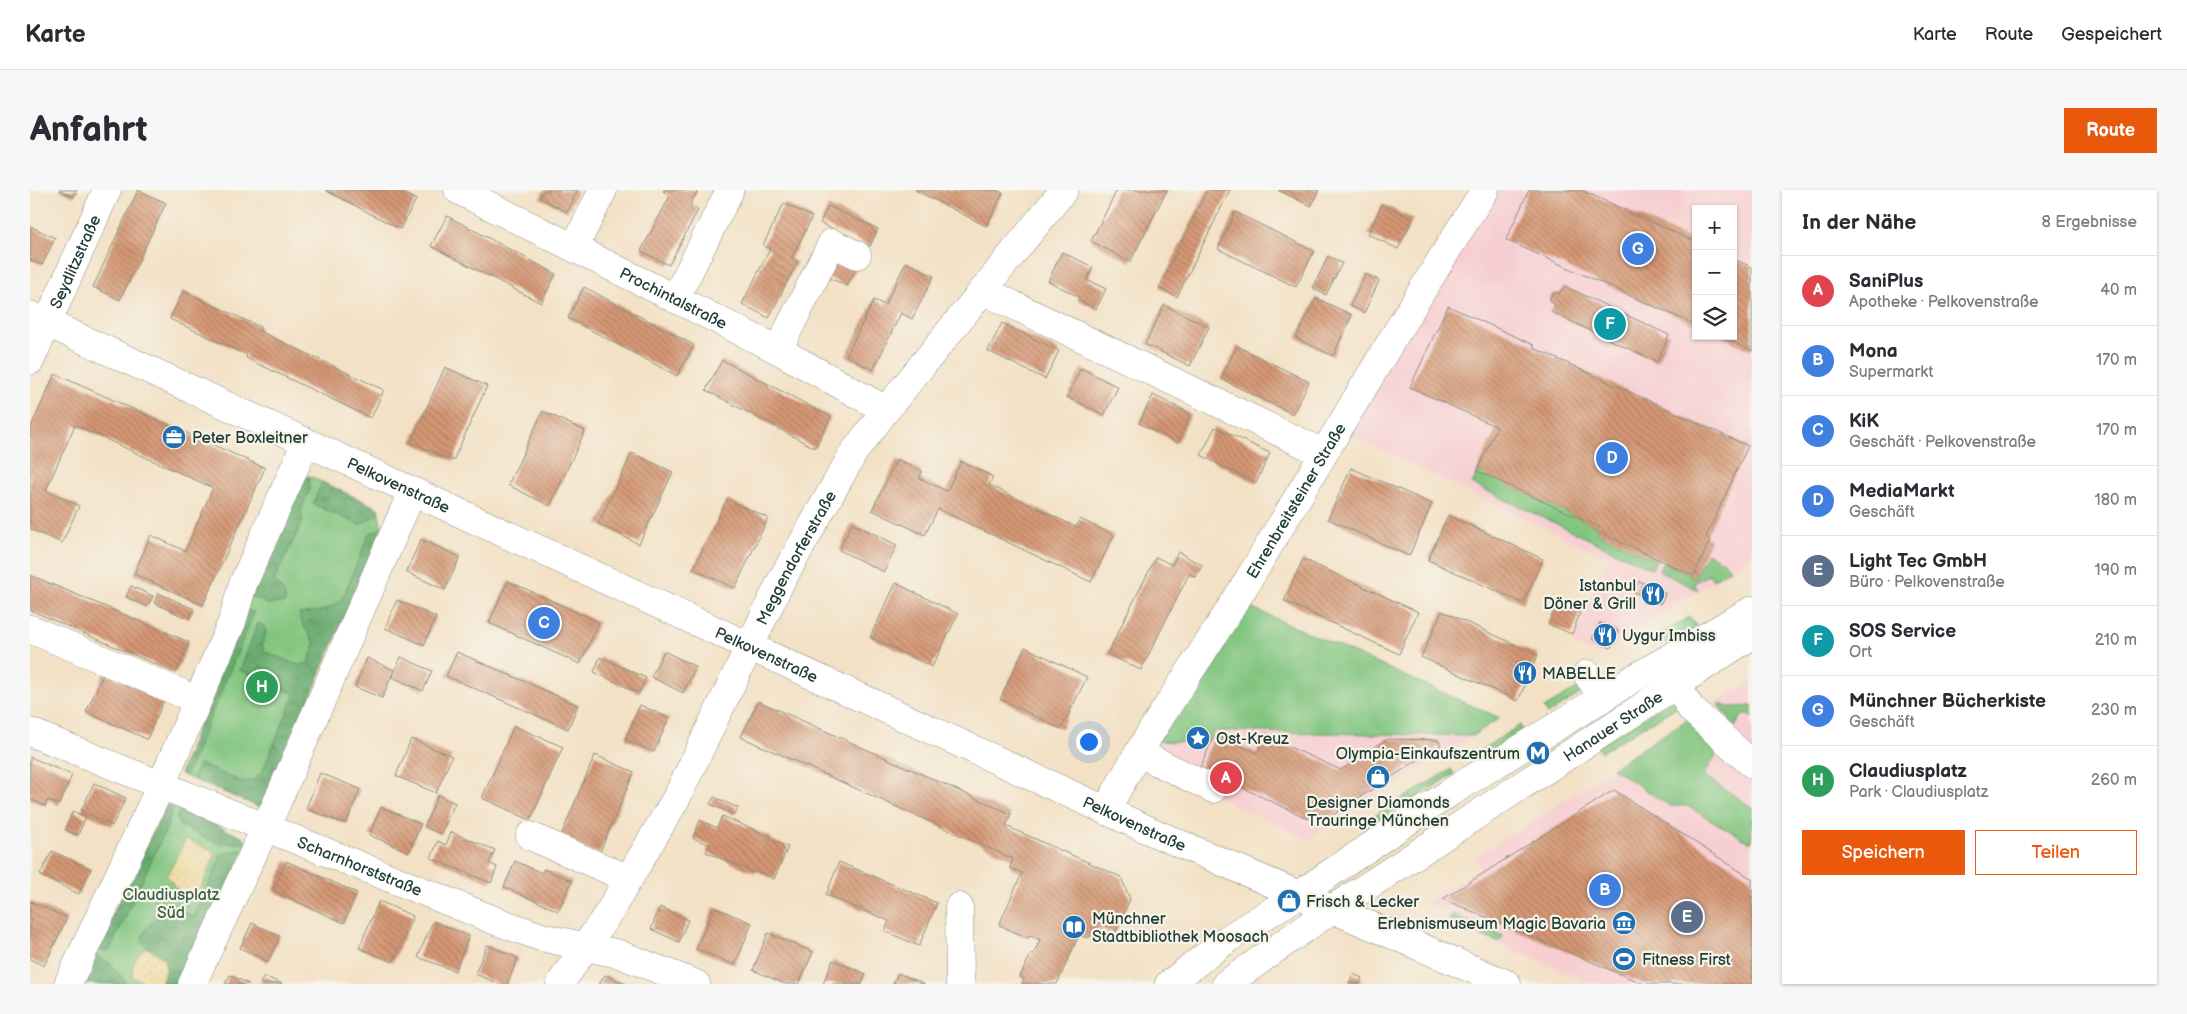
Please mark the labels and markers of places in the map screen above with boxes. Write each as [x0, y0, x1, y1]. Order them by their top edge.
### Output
pin: G [1622, 230, 1654, 268]
pin: F [1594, 305, 1626, 343]
office icon: Peter Boxleitner [161, 424, 187, 450]
place label: Peter Boxleitner [192, 429, 308, 448]
pin: D [1596, 439, 1628, 477]
place label: Istanbul Döner & Grill [1543, 577, 1636, 614]
restaurant icon: Istanbul Döner & Grill [1640, 581, 1666, 607]
pin: C [528, 604, 560, 642]
restaurant icon: Uygur Imbiss [1592, 622, 1618, 648]
place label: Uygur Imbiss [1622, 627, 1716, 646]
restaurant icon: MABELLE [1512, 660, 1538, 686]
place label: MABELLE [1542, 665, 1616, 684]
pin: H [246, 668, 278, 706]
place icon: Ost-Kreuz [1185, 725, 1211, 751]
place label: Ost-Kreuz [1216, 730, 1289, 749]
metro station icon: Olympia-Einkaufszentrum [1525, 740, 1551, 766]
place label: Olympia-Einkaufszentrum [1336, 745, 1520, 764]
pin: A [1210, 759, 1242, 797]
shop icon: Designer Diamonds Trauringe München [1365, 764, 1391, 790]
place label: Designer Diamonds Trauringe München [1306, 794, 1450, 831]
pin: B [1589, 871, 1621, 909]
shop icon: Frisch & Lecker [1276, 888, 1302, 914]
place label: Frisch & Lecker [1306, 893, 1419, 912]
pin: E [1671, 898, 1703, 936]
place label: Münchner Stadtbibliothek Moosach [1092, 910, 1269, 947]
museum icon: Erlebnismuseum Magic Bavaria [1611, 910, 1637, 936]
library icon: Münchner Stadtbibliothek Moosach [1061, 914, 1087, 940]
place label: Erlebnismuseum Magic Bavaria [1377, 915, 1606, 934]
sports icon: Fitness First [1611, 946, 1637, 972]
place label: Fitness First [1642, 951, 1731, 970]

